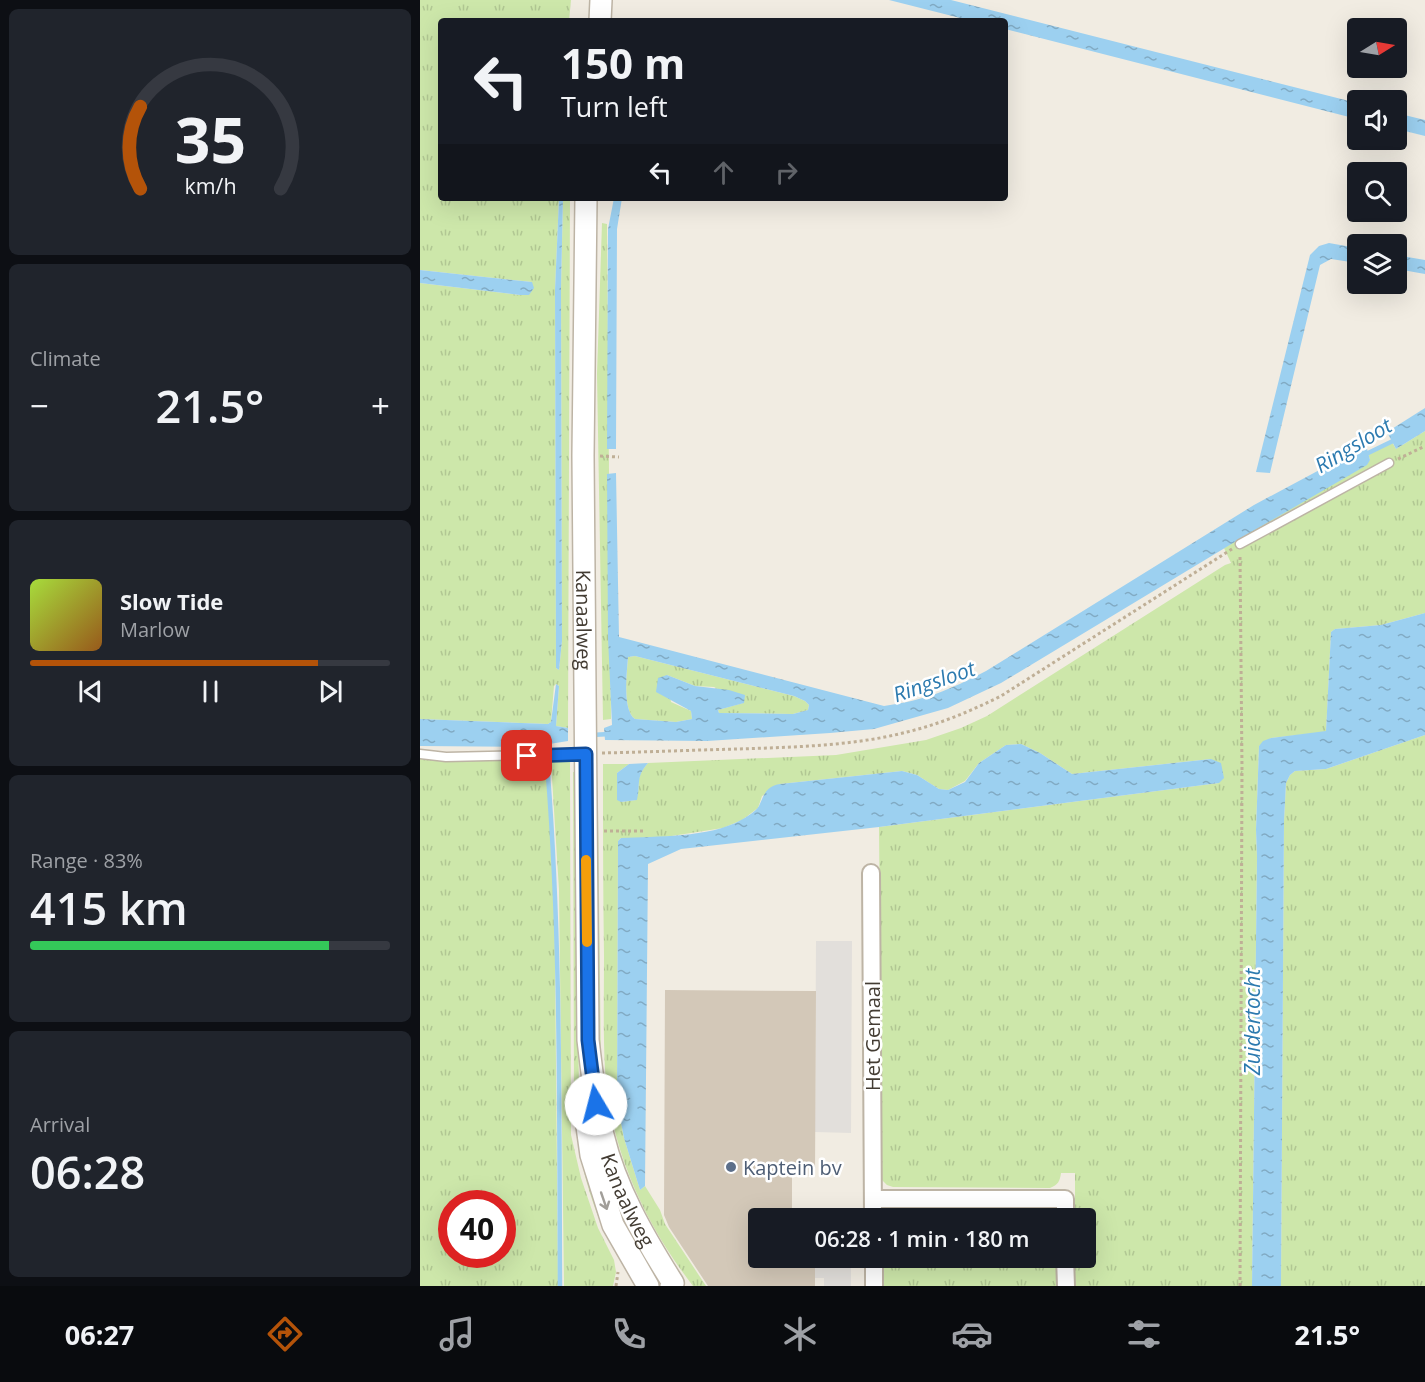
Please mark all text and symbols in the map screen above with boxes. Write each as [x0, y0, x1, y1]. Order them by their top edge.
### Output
north arrow [1347, 18, 1407, 78]
map controls [1347, 18, 1407, 294]
text: 150 m [561, 34, 685, 91]
icon: left [462, 42, 540, 120]
text: Turn left [561, 88, 668, 125]
button: sound [1347, 90, 1407, 150]
text: 35 [174, 96, 246, 181]
icon: left [644, 156, 677, 189]
icon: ahead [707, 156, 740, 189]
icon: right [770, 156, 803, 189]
button: search [1347, 162, 1407, 222]
text: km/h [184, 172, 236, 201]
button: layers [1347, 234, 1407, 294]
text: Climate [30, 345, 101, 372]
text: 21.5° [156, 375, 264, 436]
text: − [30, 383, 49, 428]
text: + [371, 383, 390, 428]
water label: Ringsloot [1309, 410, 1398, 479]
street label: Kanaalweg [570, 570, 598, 671]
text: Slow Tide [120, 586, 223, 616]
text: Marlow [120, 616, 190, 643]
water label: Ringsloot [889, 654, 980, 708]
icon: previous [74, 675, 107, 708]
icon: pause [194, 675, 227, 708]
icon: next [314, 675, 347, 708]
pin [501, 730, 552, 781]
icon: arrive [510, 739, 543, 772]
text: Range · 83% [30, 847, 143, 874]
text: 415 km [30, 877, 188, 938]
water label: Zuidertocht [1238, 968, 1266, 1076]
street label: Het Gemaal [859, 981, 886, 1091]
position arrow [564, 1072, 628, 1136]
text: Arrival [30, 1111, 90, 1138]
text: 06:28 [30, 1141, 145, 1202]
street label: Kanaalweg [595, 1150, 662, 1252]
place label: Kaptein bv [743, 1154, 842, 1181]
marker: Kaptein bv [724, 1160, 738, 1174]
speed limit sign: 40 [438, 1190, 516, 1268]
one-way arrow [600, 1191, 611, 1210]
text: 06:28 · 1 min · 180 m [814, 1223, 1030, 1253]
icon: directions [264, 1313, 306, 1355]
icon: music [436, 1313, 478, 1355]
icon: phone [608, 1313, 650, 1355]
icon: climate [779, 1313, 821, 1355]
icon: car [951, 1313, 993, 1355]
icon: filters [1123, 1313, 1165, 1355]
text: 06:27 [65, 1316, 134, 1353]
text: 21.5° [1294, 1316, 1360, 1353]

